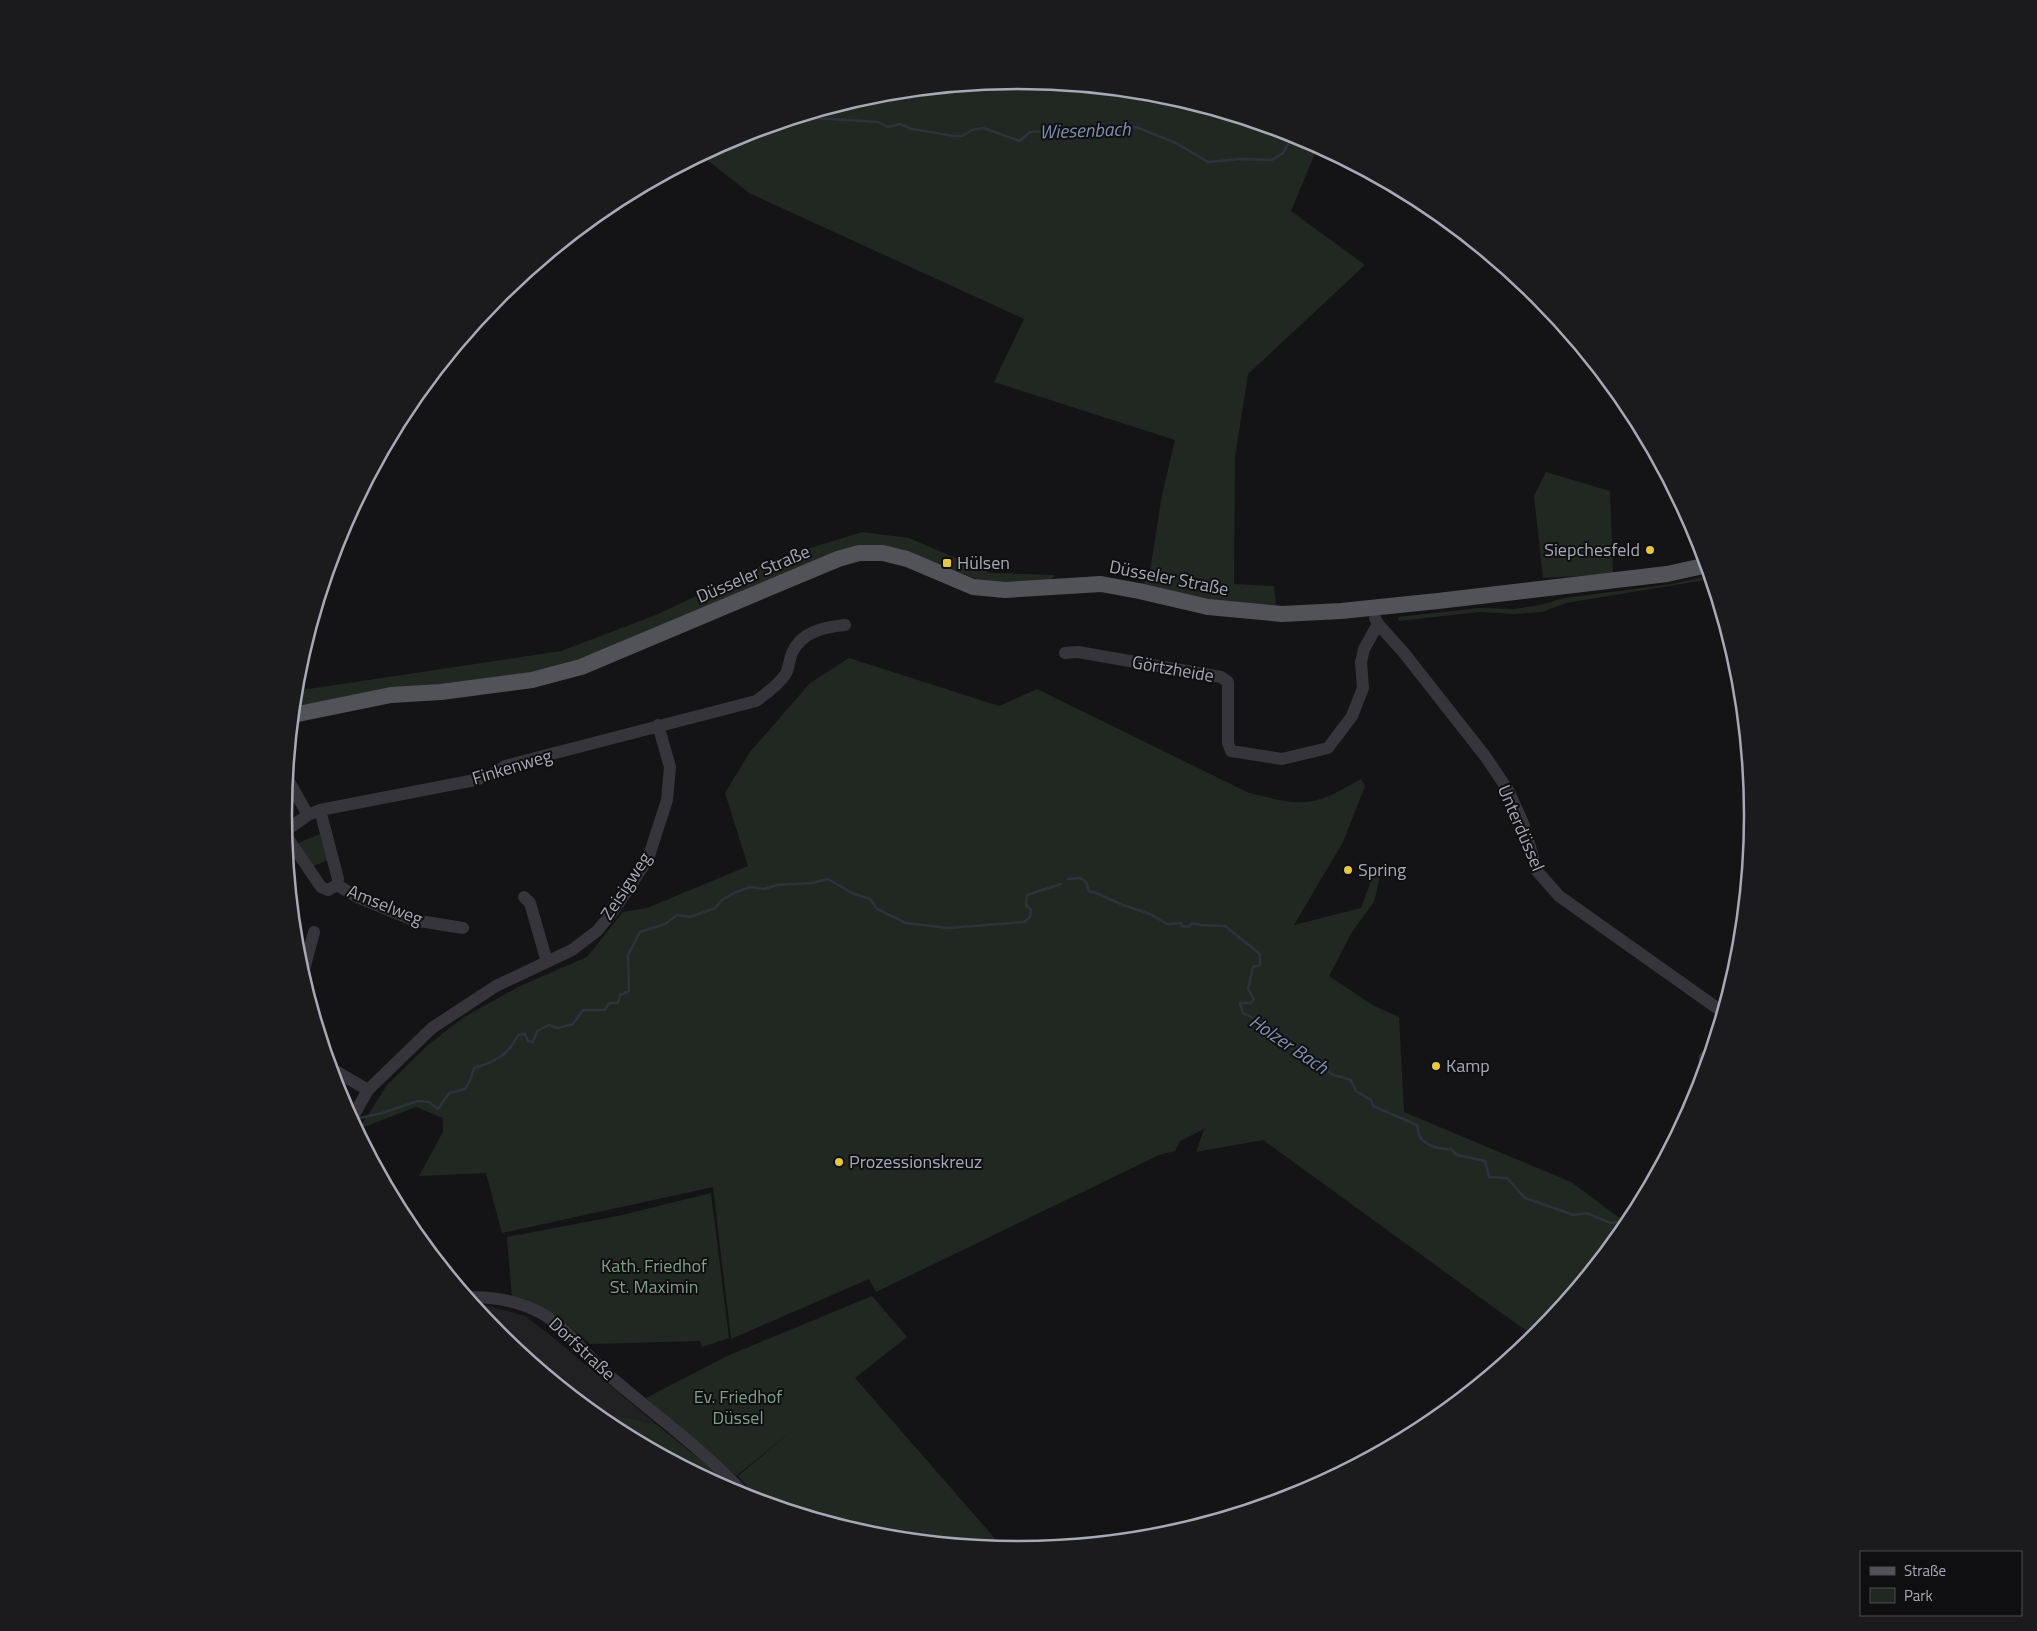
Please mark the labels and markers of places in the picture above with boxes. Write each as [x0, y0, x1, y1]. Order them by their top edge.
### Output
place label: Siepchesfeld [1544, 536, 1640, 563]
marker: Siepchesfeld [1644, 544, 1656, 556]
place label: Hülsen [957, 549, 1010, 576]
marker: Hülsen [941, 557, 953, 569]
place label: Spring [1358, 856, 1406, 883]
marker: Spring [1342, 864, 1354, 876]
place label: Kamp [1446, 1052, 1490, 1079]
marker: Kamp [1430, 1060, 1442, 1072]
place label: Prozessionskreuz [849, 1148, 982, 1175]
marker: Prozessionskreuz [833, 1156, 845, 1168]

